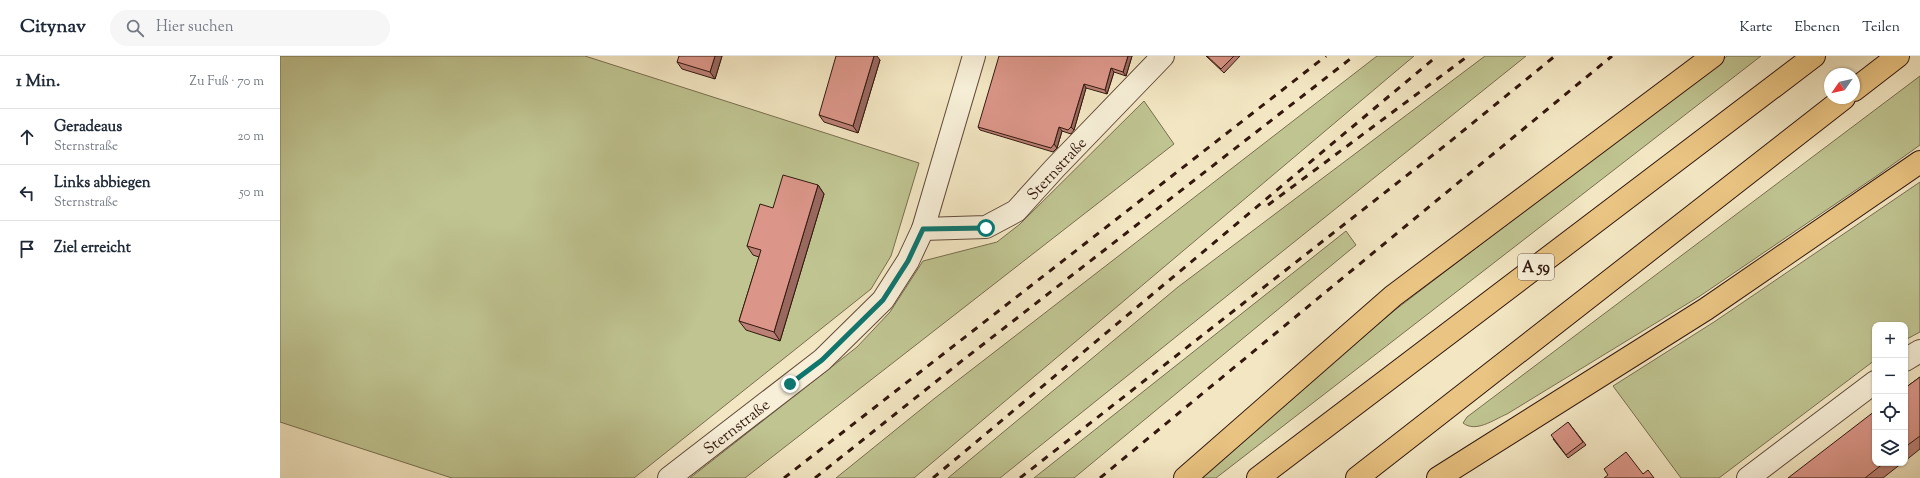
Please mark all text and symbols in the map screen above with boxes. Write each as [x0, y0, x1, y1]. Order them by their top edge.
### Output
search box [110, 10, 390, 46]
text: Citynav [20, 14, 86, 41]
icon: search [124, 17, 146, 39]
text: Hier suchen [156, 17, 234, 38]
text: Karte [1740, 18, 1773, 38]
text: Ebenen [1795, 18, 1840, 38]
text: Teilen [1862, 18, 1900, 38]
north arrow [1824, 68, 1860, 104]
text: 1 Min. [16, 70, 60, 94]
text: Zu Fuß · 70 m [190, 73, 264, 91]
text: Geradeaus [54, 117, 122, 138]
icon: ahead [16, 126, 38, 148]
text: 20 m [238, 128, 264, 146]
street label: Sternstraße [1022, 133, 1093, 206]
text: Sternstraße [54, 138, 118, 156]
text: Links abbiegen [54, 173, 151, 194]
icon: left [16, 182, 38, 204]
text: 50 m [239, 184, 264, 202]
text: Sternstraße [54, 194, 118, 212]
route start [977, 219, 995, 237]
icon: arrive [16, 238, 38, 260]
text: Ziel erreicht [54, 238, 131, 259]
road number: A 59 [1518, 254, 1554, 280]
map controls [1872, 322, 1908, 466]
button: + [1872, 322, 1908, 358]
button: − [1872, 358, 1908, 394]
route end [781, 375, 799, 393]
button: locate [1872, 394, 1908, 430]
street label: Sternstraße [699, 395, 776, 461]
button: layers [1872, 430, 1908, 466]

